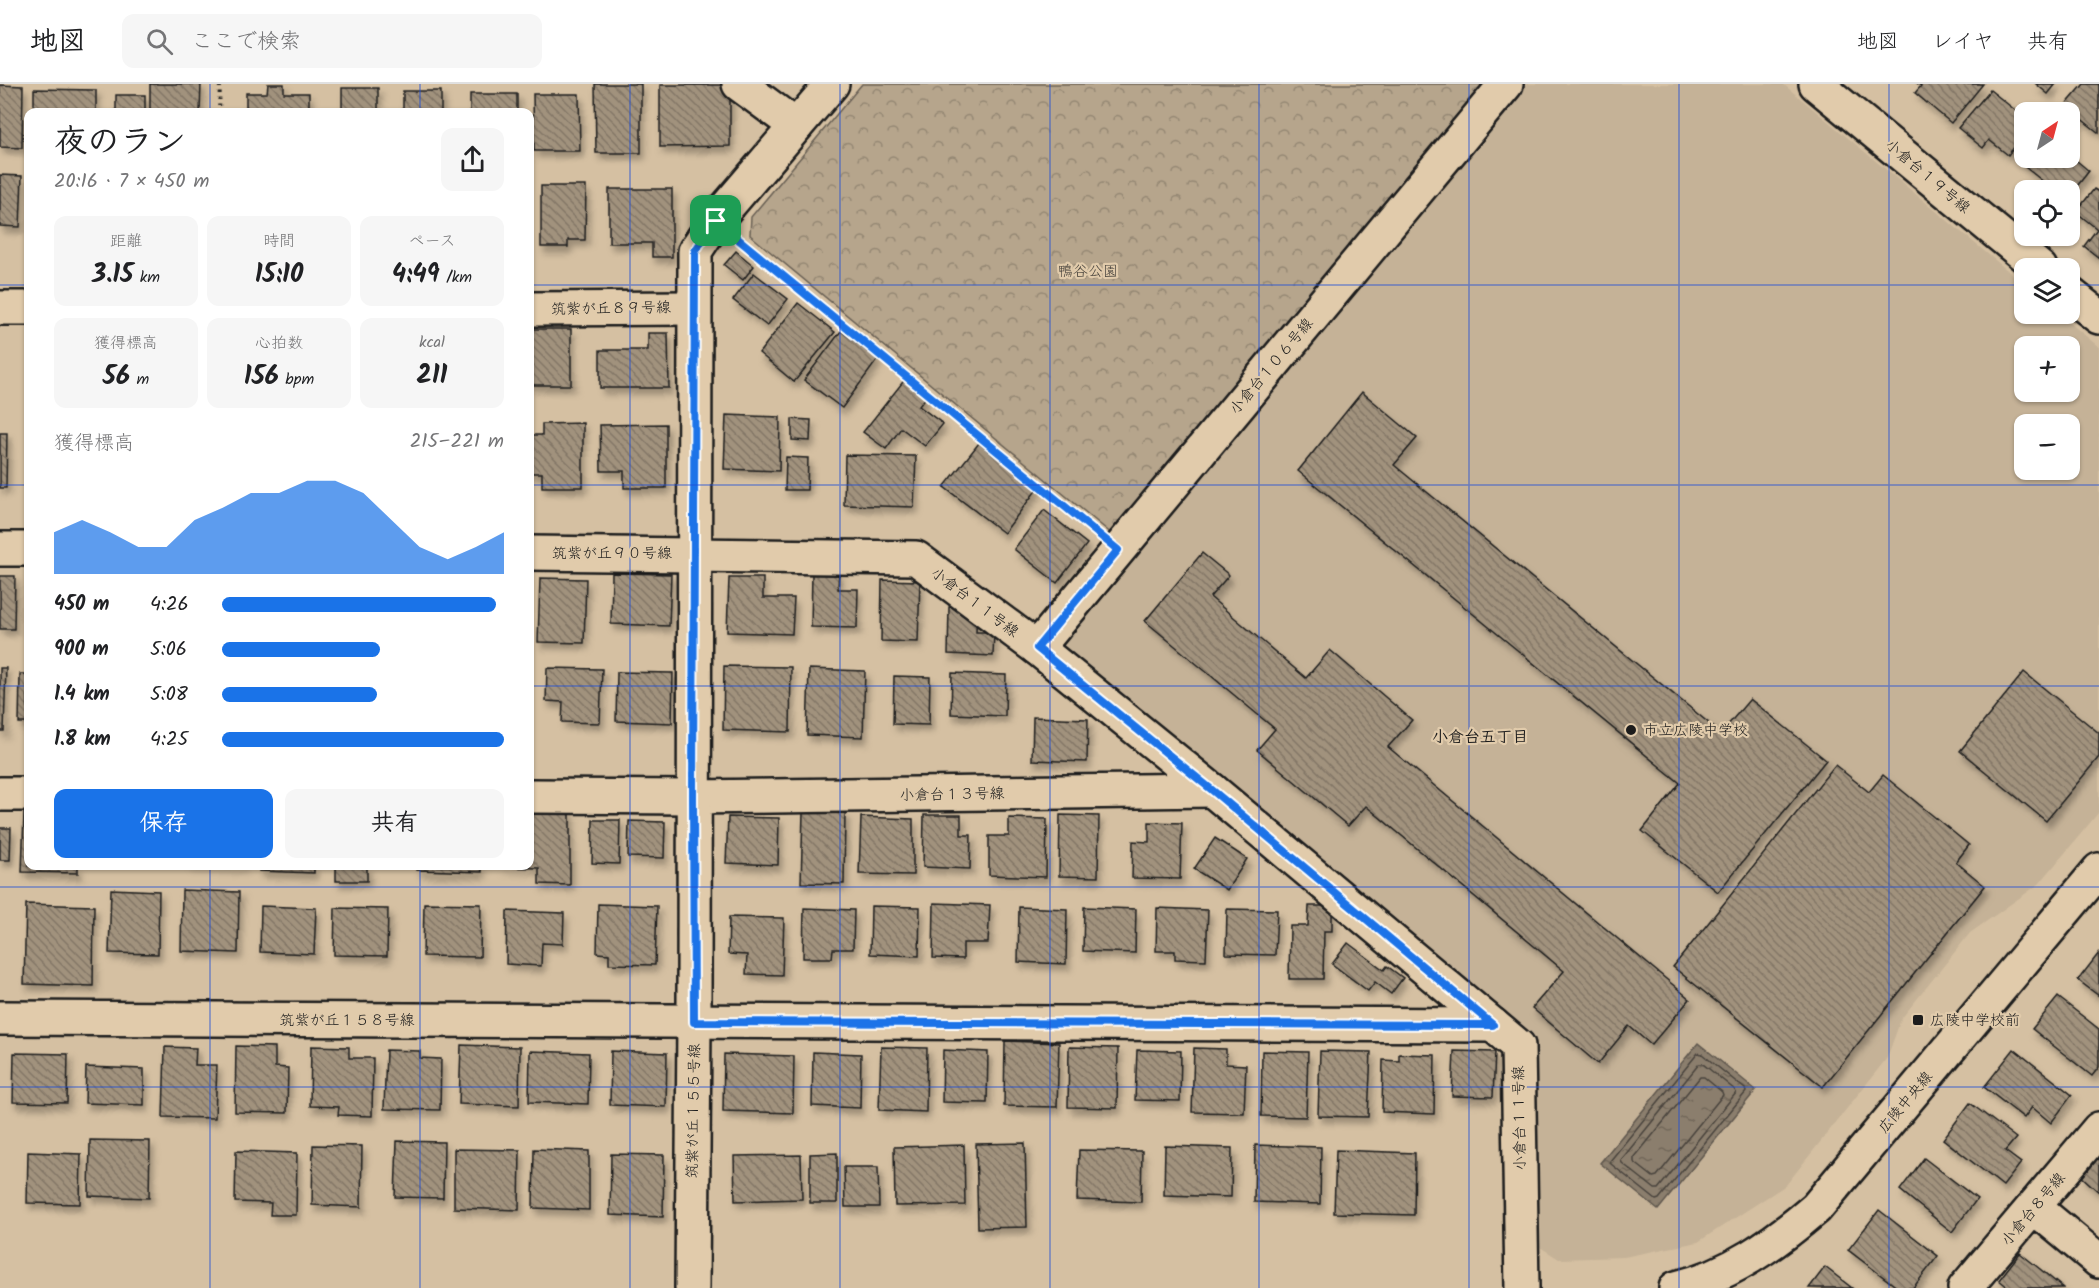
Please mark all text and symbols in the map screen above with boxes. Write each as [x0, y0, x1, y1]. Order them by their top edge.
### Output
search box [122, 14, 542, 68]
text: 地図 [30, 20, 86, 65]
icon: search [143, 25, 176, 58]
text: ここで検索 [191, 25, 301, 60]
text: 地図 [1857, 26, 1899, 59]
text: レイヤ [1932, 26, 1994, 59]
text: 共有 [2027, 26, 2069, 59]
north arrow [2014, 102, 2080, 168]
map controls [2014, 102, 2080, 480]
text: 夜のラン [54, 117, 186, 170]
button: share [441, 128, 504, 191]
street label: 小倉台１９号線 [1879, 134, 1975, 220]
text: 20:16 · 7 × 450 m [54, 166, 209, 198]
button: locate [2014, 180, 2080, 246]
pin [690, 195, 741, 246]
icon: arrive [699, 204, 732, 237]
text: 距離 [110, 229, 142, 254]
text: 時間 [263, 229, 295, 254]
text: ペース [408, 229, 456, 254]
text: 3.15 [92, 254, 133, 296]
text: 15:10 [255, 254, 303, 296]
text: 4:49 [392, 254, 440, 296]
button: layers [2014, 258, 2080, 324]
park label: 鴨谷公園 [1058, 260, 1118, 284]
text: km [133, 265, 160, 290]
text: /km [440, 265, 472, 290]
street label: 筑紫が丘８９号線 [551, 296, 671, 322]
street label: 小倉台１０６号線 [1224, 313, 1320, 420]
text: kcal [419, 330, 445, 355]
text: 獲得標高 [94, 331, 158, 356]
text: 心拍数 [255, 331, 303, 356]
button: + [2014, 336, 2080, 402]
text: 211 [417, 355, 447, 397]
text: 56 [103, 356, 130, 398]
text: 156 [244, 356, 279, 398]
text: m [130, 367, 149, 392]
text: bpm [279, 367, 314, 392]
button: − [2014, 414, 2080, 480]
text: 215–221 m [410, 426, 504, 458]
text: 獲得標高 [54, 428, 134, 460]
street label: 筑紫が丘９０号線 [552, 542, 672, 566]
street label: 小倉台１１号線 [925, 562, 1024, 644]
text: 450 m [54, 589, 109, 621]
text: 4:26 [150, 589, 189, 621]
text: 900 m [54, 634, 109, 666]
text: 5:06 [150, 634, 187, 666]
text: 1.4 km [54, 679, 110, 711]
text: 5:08 [150, 679, 188, 711]
place label: 市立広陵中学校 [1643, 719, 1748, 743]
marker: 市立広陵中学校 [1624, 723, 1638, 737]
text: 1.8 km [54, 724, 111, 756]
text: 4:25 [150, 724, 188, 756]
district label: 小倉台五丁目 [1432, 725, 1528, 750]
street label: 小倉台１３号線 [899, 782, 1005, 808]
button: 保存 [54, 789, 273, 858]
button: 共有 [285, 789, 504, 858]
street label: 筑紫が丘１５８号線 [279, 1009, 415, 1033]
place label: 広陵中学校前 [1930, 1009, 2020, 1033]
marker: 広陵中学校前 [1911, 1013, 1925, 1027]
street label: 筑紫が丘１５５号線 [681, 1043, 707, 1179]
street label: 小倉台１１号線 [1507, 1065, 1533, 1171]
street label: 広陵中央線 [1872, 1066, 1939, 1139]
street label: 小倉台８号線 [1996, 1167, 2072, 1252]

